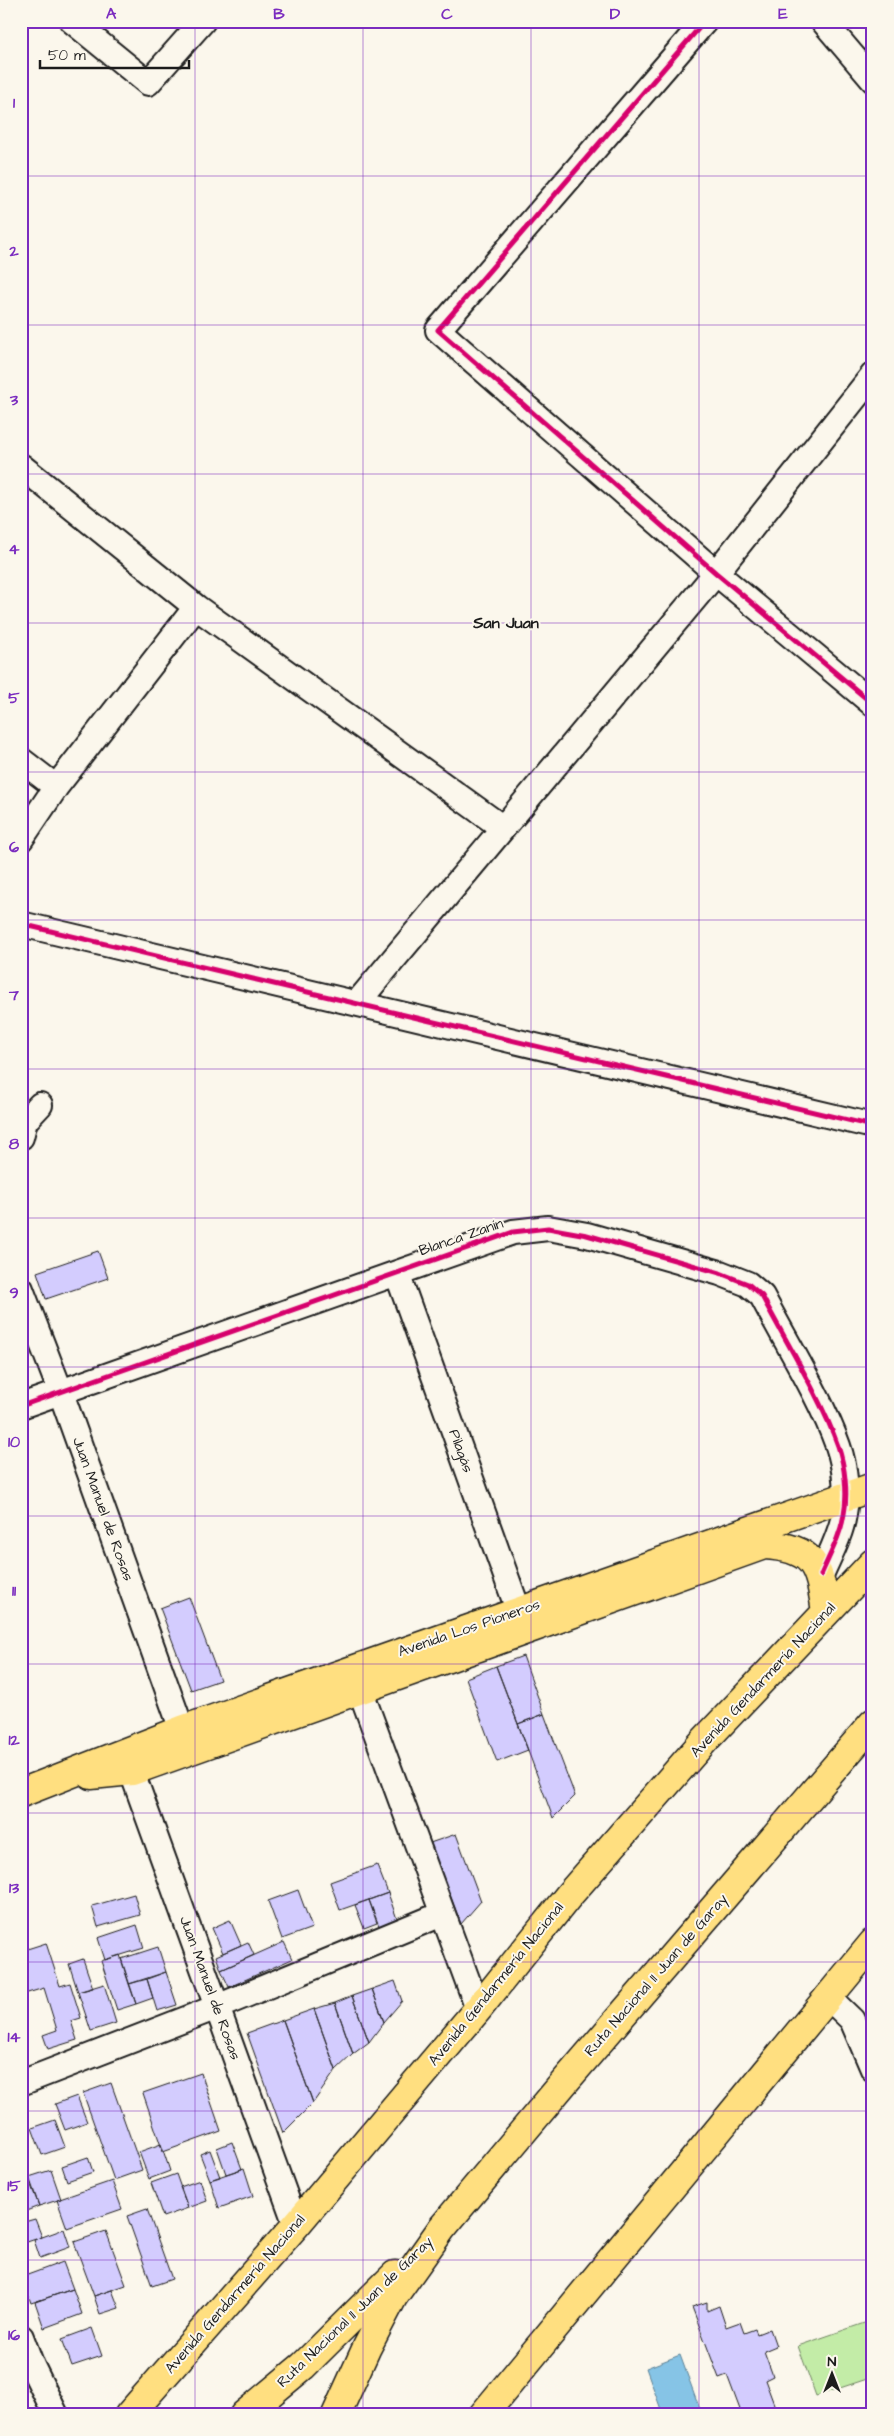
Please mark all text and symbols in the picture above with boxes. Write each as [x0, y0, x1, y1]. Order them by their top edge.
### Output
text: A [106, 3, 117, 25]
text: B [273, 3, 285, 25]
text: C [441, 3, 453, 25]
text: D [610, 3, 621, 25]
text: E [778, 3, 788, 25]
scale bar [40, 38, 189, 70]
text: 50 m [48, 45, 86, 66]
text: 1 [13, 92, 16, 114]
text: 2 [8, 240, 19, 262]
text: 3 [9, 389, 19, 411]
text: 4 [9, 538, 20, 560]
district label: San Juan [472, 612, 539, 634]
text: 5 [8, 687, 20, 709]
text: 6 [9, 836, 19, 858]
text: 7 [8, 984, 19, 1006]
text: 8 [9, 1133, 20, 1155]
street label: Blanca Zanín [416, 1213, 506, 1261]
text: 9 [9, 1282, 19, 1304]
street label: Pilagás [443, 1426, 479, 1476]
text: 10 [8, 1431, 20, 1453]
street label: Juan Manuel de Rosas [67, 1434, 139, 1584]
text: 11 [12, 1580, 17, 1602]
street label: Avenida Los Pioneros [395, 1594, 543, 1662]
street label: Avenida Gendarmería Nacional [685, 1598, 841, 1762]
text: 12 [8, 1729, 20, 1751]
text: 13 [9, 1877, 20, 1899]
street label: Ruta Nacional 11 Juan de Garay [579, 1889, 733, 2062]
street label: Avenida Gendarmería Nacional [423, 1898, 569, 2070]
street label: Juan Manuel de Rosas [174, 1913, 246, 2063]
text: 14 [8, 2026, 21, 2048]
text: 15 [7, 2175, 21, 2197]
street label: Avenida Gendarmería Nacional [160, 2210, 310, 2378]
street label: Ruta Nacional 11 Juan de Garay [272, 2232, 438, 2393]
text: 16 [8, 2324, 20, 2346]
north arrow [806, 2348, 856, 2398]
text: N [828, 2352, 837, 2372]

